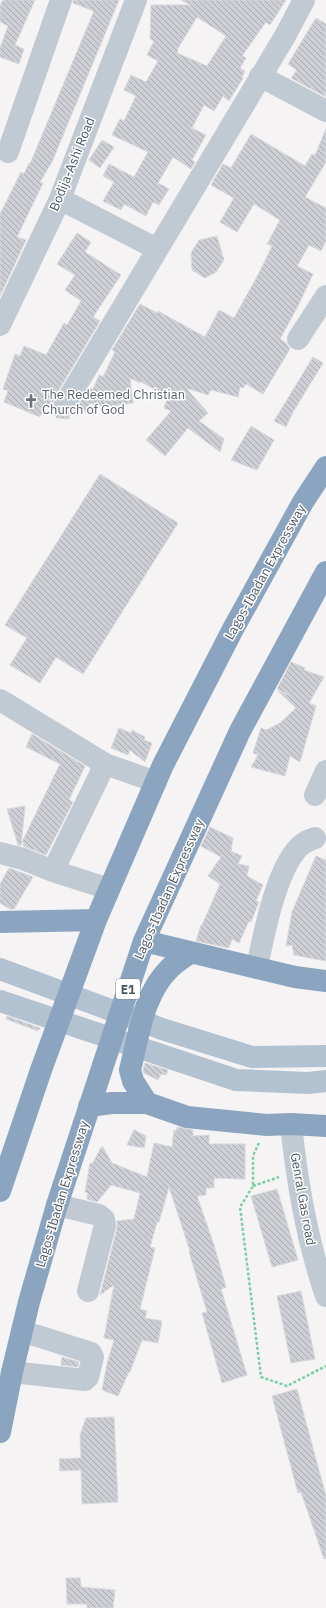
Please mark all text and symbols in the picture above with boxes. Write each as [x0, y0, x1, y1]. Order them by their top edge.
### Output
street label: Bodija-Ashi Road [45, 115, 99, 213]
place label: The Redeemed Christian Church of God [42, 386, 185, 418]
church icon: The Redeemed Christian Church of God [23, 393, 39, 409]
street label: Lagos-Ibadan Expressway [221, 501, 310, 643]
street label: Lagos-Ibadan Expressway [130, 815, 208, 962]
road number: E1 [116, 979, 140, 999]
street label: Lagos-Ibadan Expressway [32, 1118, 93, 1269]
street label: Genral Gas road [286, 1151, 320, 1247]

